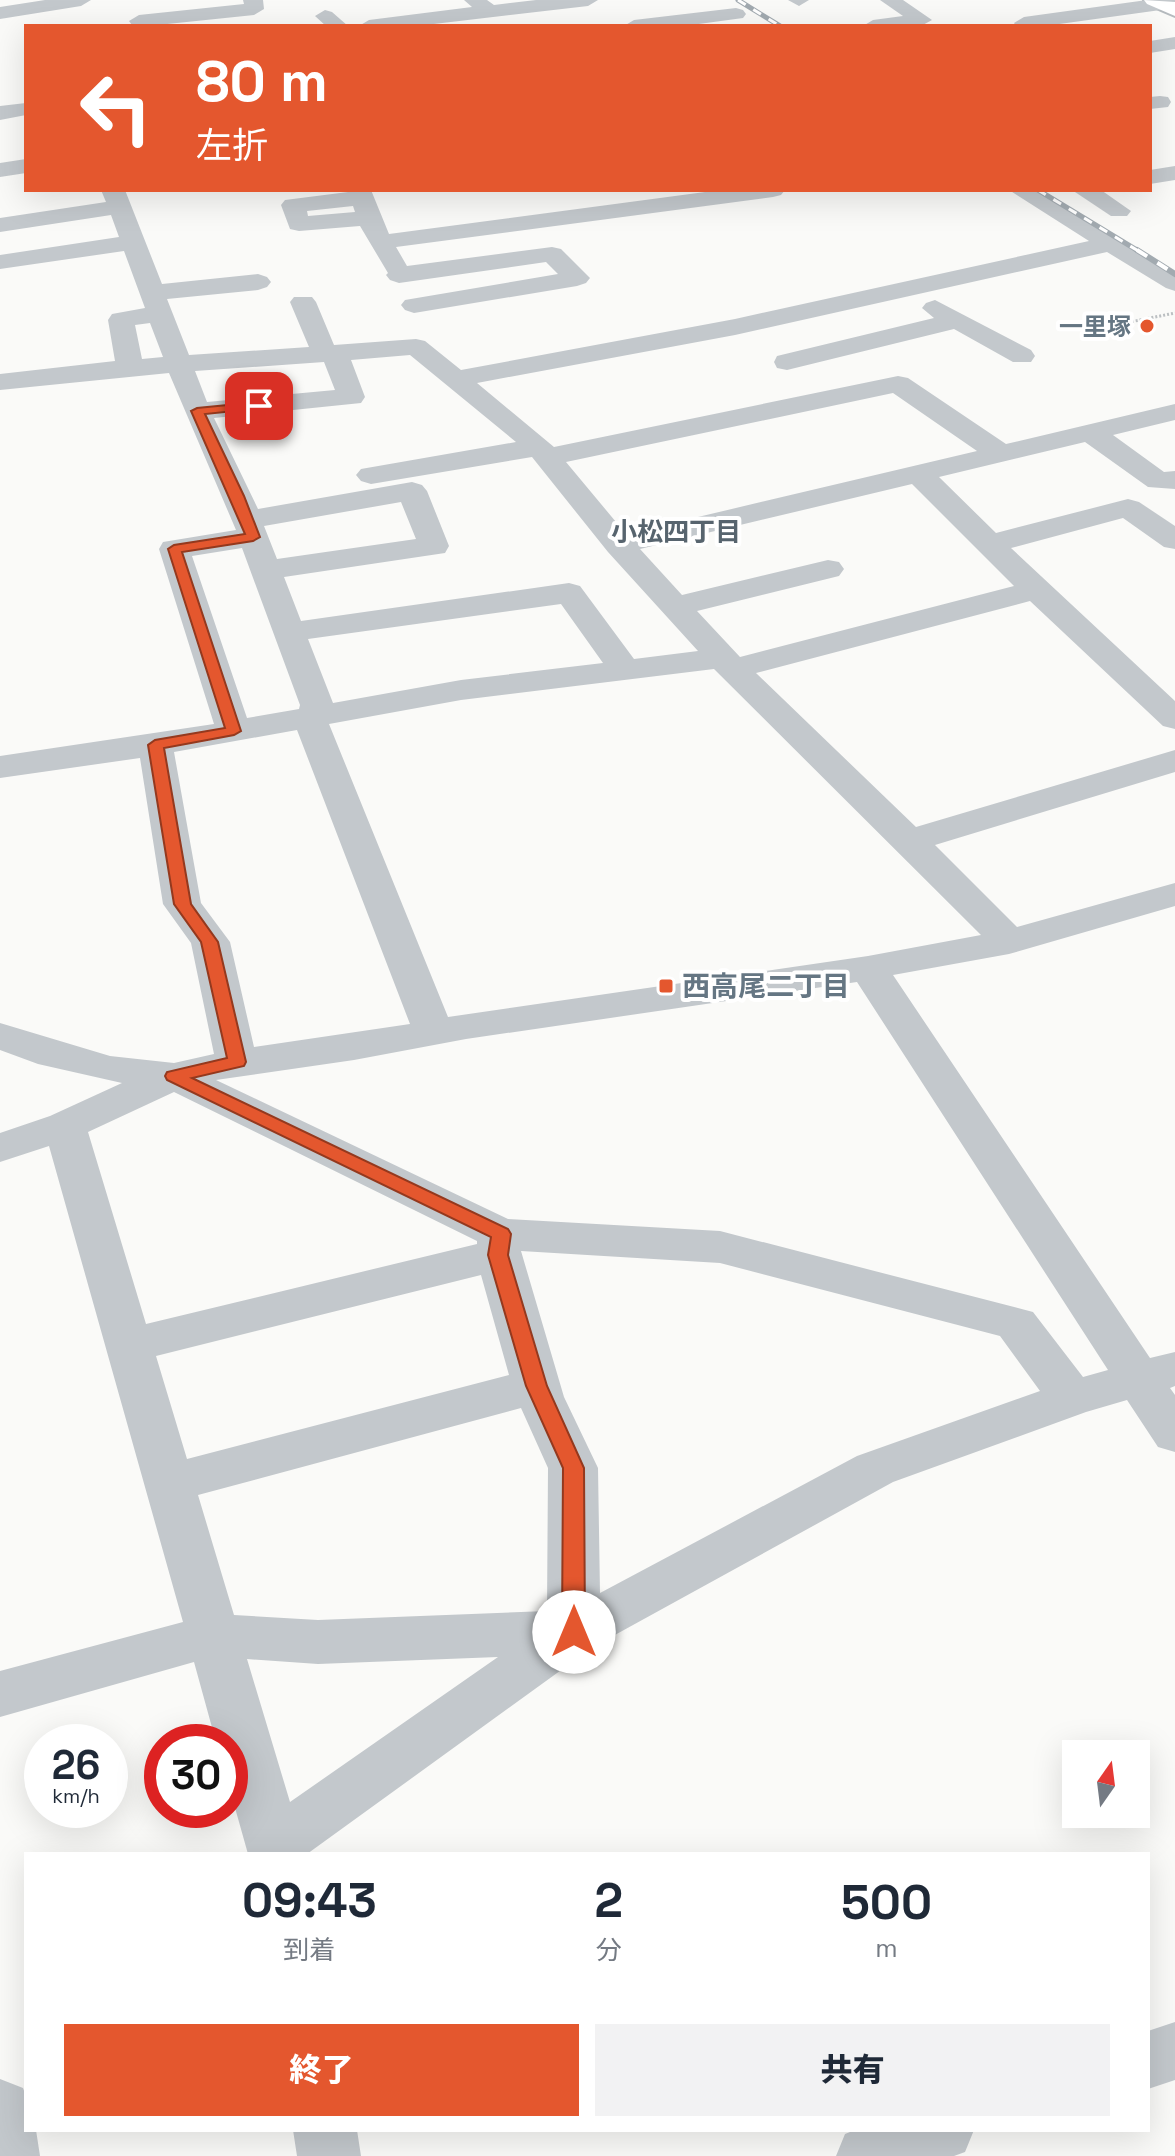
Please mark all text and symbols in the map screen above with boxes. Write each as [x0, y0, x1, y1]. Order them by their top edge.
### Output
text: 80 m [196, 46, 328, 117]
icon: left [64, 56, 168, 160]
text: 左折 [196, 123, 268, 169]
place label: 一里塚 [1059, 311, 1131, 342]
marker: 一里塚 [1138, 317, 1156, 335]
pin [225, 372, 293, 440]
icon: arrive [237, 384, 281, 428]
district label: 小松四丁目 [611, 515, 741, 549]
place label: 西高尾二丁目 [682, 968, 850, 1004]
marker: 西高尾二丁目 [657, 977, 675, 995]
position arrow [532, 1590, 616, 1674]
speed limit sign: 30 [144, 1724, 248, 1828]
text: 26 [52, 1740, 100, 1791]
north arrow [1062, 1740, 1150, 1828]
map controls [1062, 1740, 1150, 1828]
text: km/h [52, 1783, 100, 1809]
text: 09:43 [242, 1870, 377, 1931]
text: 2 [595, 1870, 623, 1931]
text: 500 [841, 1872, 932, 1933]
text: m [875, 1931, 898, 1965]
text: 到着 [283, 1933, 335, 1967]
text: 分 [596, 1933, 622, 1967]
button: 終了 [64, 2024, 579, 2116]
button: 共有 [595, 2024, 1110, 2116]

